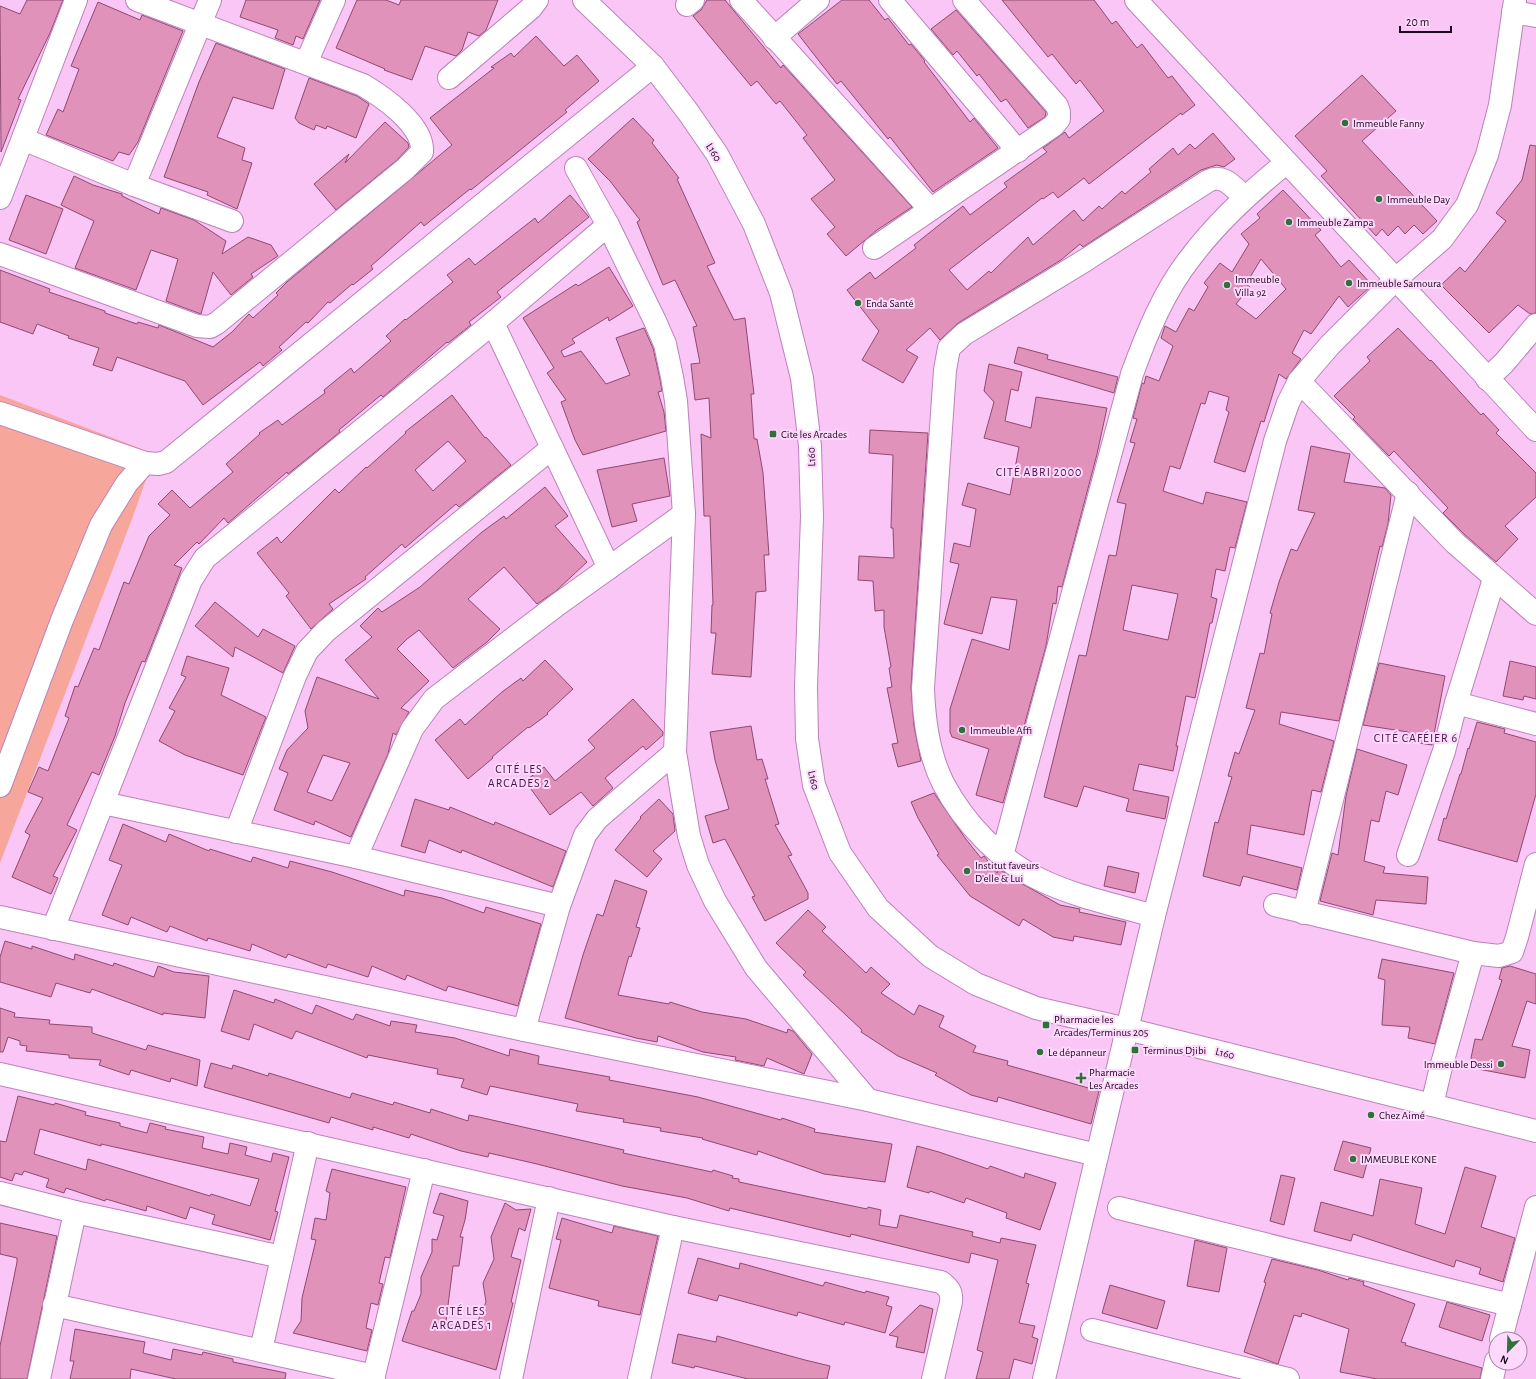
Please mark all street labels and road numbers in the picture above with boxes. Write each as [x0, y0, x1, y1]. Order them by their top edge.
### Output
street label: L160 [704, 141, 723, 164]
street label: L160 [806, 447, 817, 467]
street label: L160 [806, 769, 821, 791]
street label: L160 [1214, 1046, 1236, 1061]

